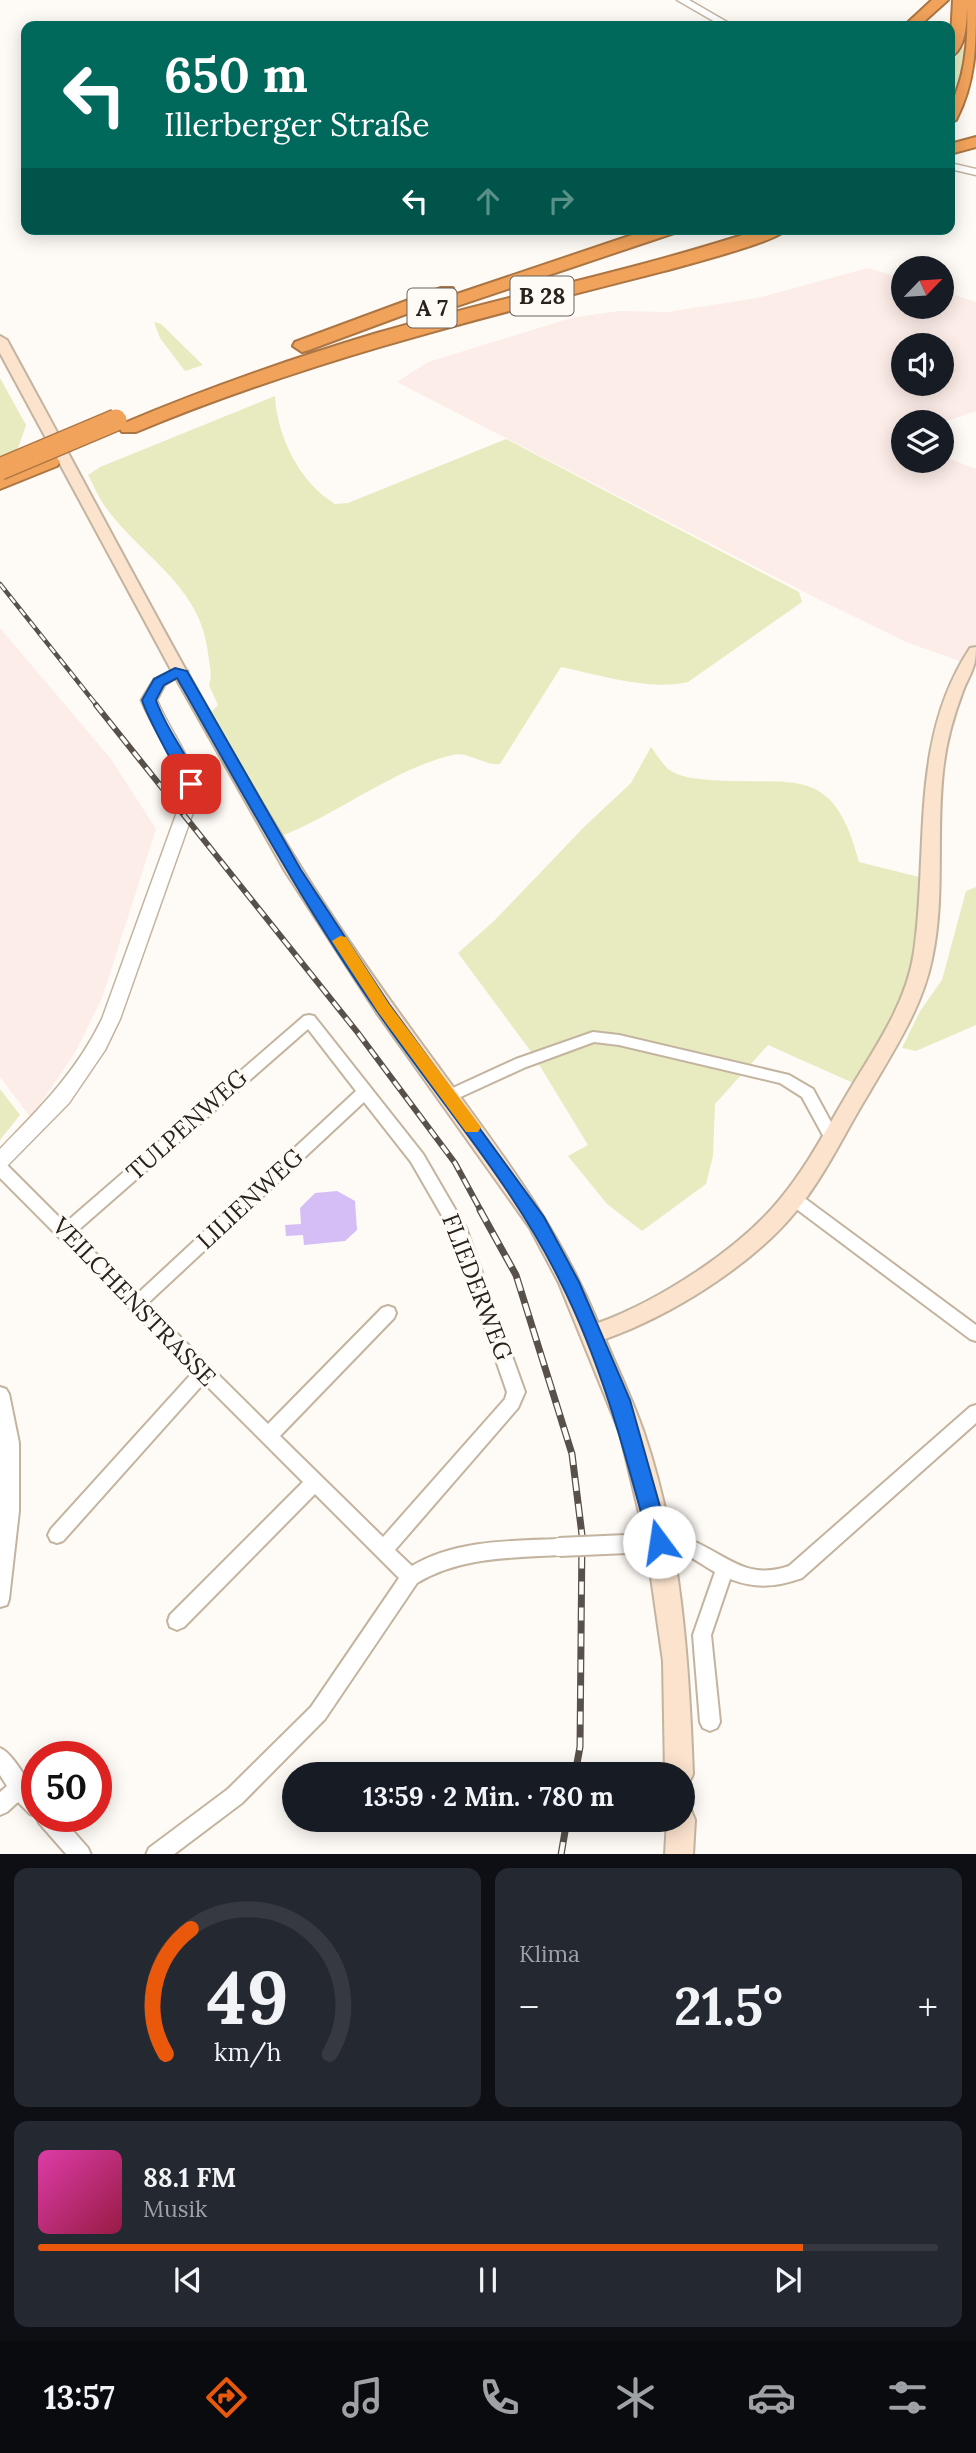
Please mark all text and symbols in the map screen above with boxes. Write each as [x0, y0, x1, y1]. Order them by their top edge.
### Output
text: 650 m [164, 43, 308, 105]
icon: left [49, 49, 140, 140]
text: Illerberger Straße [164, 104, 430, 145]
icon: left [396, 182, 434, 220]
icon: ahead [469, 182, 507, 220]
icon: right [542, 182, 580, 220]
north arrow [891, 256, 954, 318]
map controls [891, 256, 954, 473]
road number: B 28 [510, 276, 574, 316]
road number: A 7 [408, 288, 457, 328]
button: sound [891, 333, 954, 396]
button: layers [891, 410, 954, 473]
pin [161, 754, 221, 814]
icon: arrive [172, 765, 210, 803]
street label: TULPENWEG [120, 1062, 254, 1187]
street label: LILIENWEG [190, 1142, 309, 1256]
street label: FLIEDERWEG [435, 1209, 520, 1364]
street label: VEILCHENSTRASSE [45, 1210, 223, 1393]
position arrow [622, 1505, 696, 1579]
speed limit sign: 50 [21, 1741, 112, 1832]
text: 13:59 · 2 Min. · 780 m [363, 1780, 614, 1813]
text: Klima [519, 1939, 580, 1968]
text: 49 [207, 1951, 288, 2044]
text: 21.5° [674, 1973, 783, 2039]
text: − [519, 1983, 539, 2031]
text: + [918, 1983, 938, 2031]
text: km/h [214, 2035, 281, 2067]
text: 88.1 FM [143, 2161, 236, 2194]
text: Musik [143, 2194, 207, 2223]
icon: previous [169, 2261, 207, 2299]
icon: pause [469, 2261, 507, 2299]
icon: next [769, 2261, 807, 2299]
icon: directions [202, 2373, 251, 2422]
icon: music [338, 2373, 387, 2422]
icon: phone [475, 2373, 524, 2422]
icon: climate [611, 2373, 660, 2422]
icon: car [747, 2373, 796, 2422]
icon: filters [883, 2373, 932, 2422]
text: 13:57 [44, 2377, 115, 2418]

